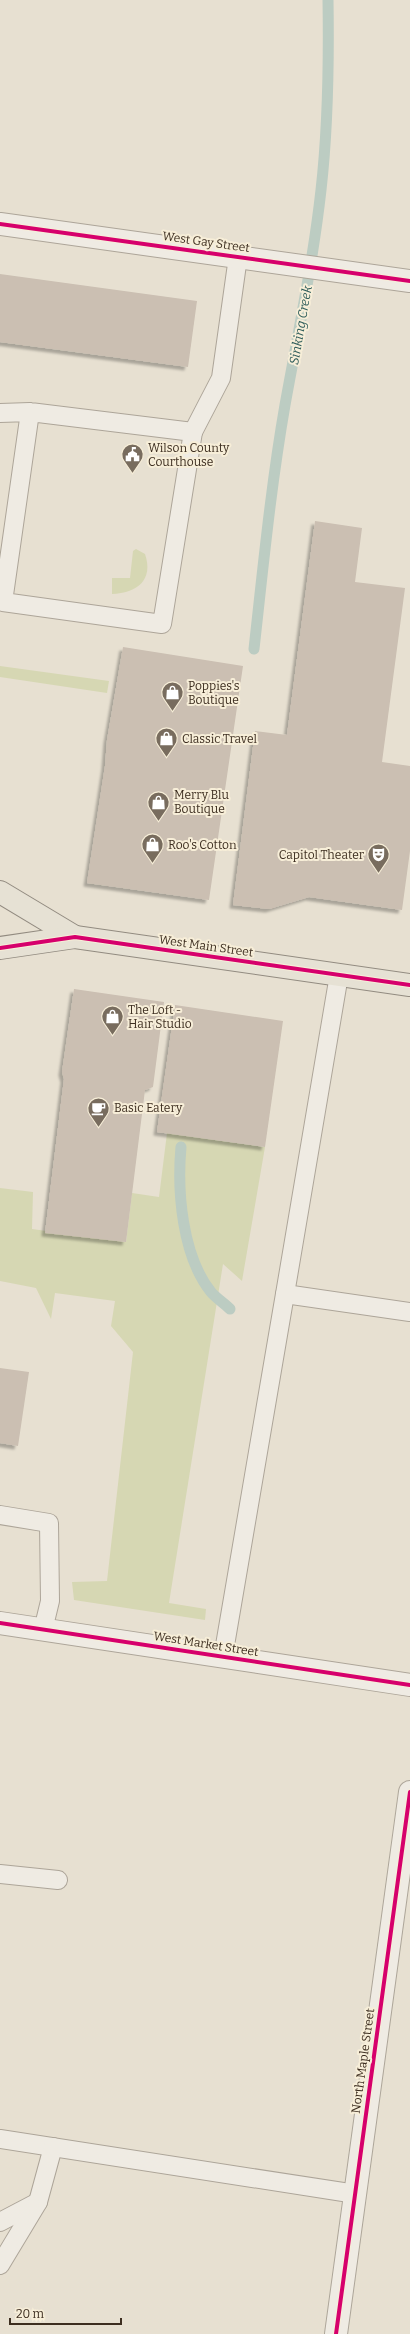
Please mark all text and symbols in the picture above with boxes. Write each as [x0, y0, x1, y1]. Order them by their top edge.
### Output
street label: West Gay Street [161, 229, 251, 255]
water label: Sinking Creek [286, 284, 315, 366]
place label: Wilson County Courthouse [148, 441, 230, 469]
public building icon: Wilson County Courthouse [119, 442, 145, 475]
place label: Poppies's Boutique [188, 679, 240, 707]
shop icon: Poppies's Boutique [160, 680, 186, 713]
shop icon: Classic Travel [154, 726, 180, 759]
place label: Classic Travel [182, 732, 257, 746]
place label: Merry Blu Boutique [174, 788, 229, 816]
shop icon: Merry Blu Boutique [145, 789, 171, 822]
shop icon: Roo's Cotton [139, 832, 165, 865]
place label: Roo's Cotton [168, 838, 237, 852]
theatre icon: Capitol Theater [366, 842, 392, 875]
place label: Capitol Theater [279, 848, 365, 862]
street label: West Main Street [158, 932, 255, 960]
place label: The Loft - Hair Studio [128, 1003, 192, 1031]
shop icon: The Loft - Hair Studio [100, 1004, 126, 1037]
cafe icon: Basic Eatery [86, 1095, 112, 1128]
place label: Basic Eatery [114, 1101, 183, 1115]
street label: West Market Street [152, 1629, 260, 1659]
street label: North Maple Street [349, 2007, 377, 2115]
scale bar [10, 2300, 121, 2326]
text: 20 m [16, 2307, 45, 2321]

